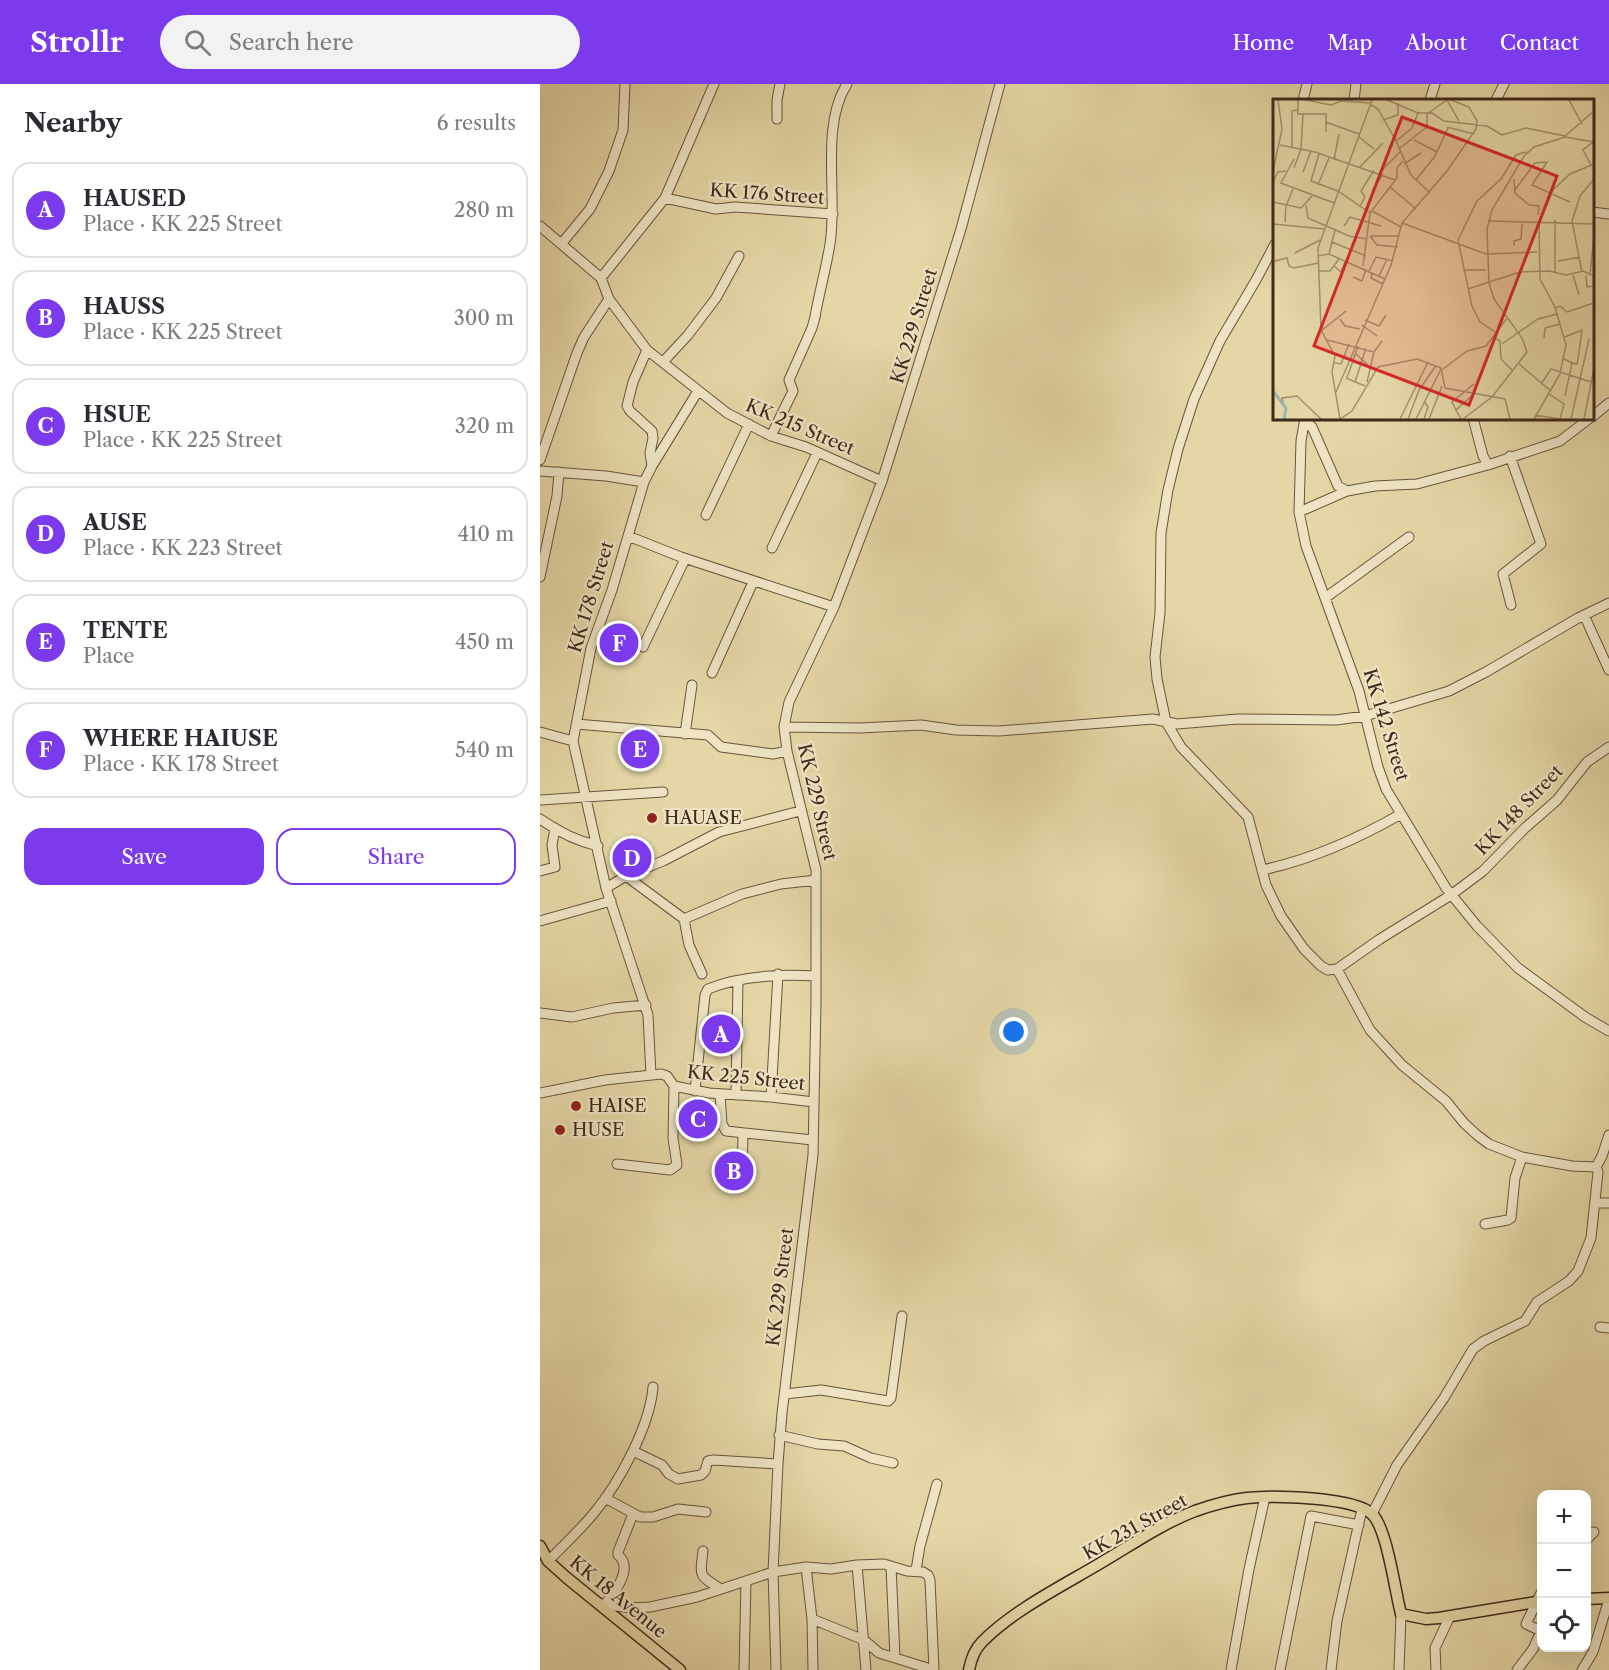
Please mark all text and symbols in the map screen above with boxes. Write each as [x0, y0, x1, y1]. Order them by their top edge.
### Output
search box [160, 15, 580, 69]
text: Strollr [30, 25, 124, 59]
icon: search [181, 26, 214, 59]
text: Search here [229, 29, 353, 56]
text: Home [1233, 30, 1294, 55]
text: Map [1327, 30, 1372, 55]
text: About [1405, 30, 1467, 55]
text: Contact [1500, 30, 1579, 55]
inset map [1273, 99, 1594, 420]
text: Nearby [24, 107, 122, 139]
text: 6 results [437, 111, 516, 135]
street label: KK 176 Street [709, 179, 826, 209]
text: HAUSED [83, 185, 186, 212]
text: A [38, 198, 53, 222]
text: 280 m [454, 198, 514, 222]
text: Place · KK 225 Street [83, 212, 283, 236]
street label: KK 229 Street [886, 265, 942, 386]
text: HAUSS [83, 293, 165, 320]
text: B [38, 306, 53, 330]
text: 300 m [454, 306, 514, 330]
text: Place · KK 225 Street [83, 320, 283, 344]
street label: KK 215 Street [742, 394, 858, 460]
text: HSUE [83, 401, 151, 428]
text: C [37, 414, 54, 438]
text: 320 m [455, 414, 514, 438]
text: Place · KK 225 Street [83, 428, 283, 452]
text: AUSE [83, 509, 147, 536]
text: D [37, 522, 54, 546]
text: 410 m [457, 522, 514, 546]
text: Place · KK 223 Street [83, 536, 283, 560]
street label: KK 178 Street [564, 538, 619, 655]
text: TENTE [83, 617, 168, 644]
pin: F [600, 620, 638, 666]
text: E [38, 630, 53, 654]
text: 450 m [455, 630, 514, 654]
text: Place [83, 644, 134, 668]
street label: KK 142 Street [1358, 666, 1414, 785]
text: WHERE HAIUSE [83, 725, 278, 752]
pin: E [620, 726, 660, 772]
text: F [39, 738, 52, 762]
text: 540 m [455, 738, 514, 762]
street label: KK 229 Street [793, 741, 841, 863]
text: Place · KK 178 Street [83, 752, 279, 776]
street label: KK 148 Street [1471, 760, 1568, 860]
place label: HAUASE [664, 807, 742, 829]
marker: HAUASE [645, 811, 659, 825]
button: Save [24, 828, 264, 885]
button: Share [276, 828, 516, 885]
pin: D [612, 836, 652, 880]
pin: A [702, 1012, 741, 1056]
your location [999, 1017, 1028, 1046]
street label: KK 225 Street [686, 1061, 807, 1095]
place label: HAISE [588, 1095, 647, 1117]
pin: C [678, 1096, 718, 1142]
marker: HAISE [569, 1099, 583, 1113]
place label: HUSE [572, 1119, 624, 1141]
marker: HUSE [553, 1123, 567, 1137]
pin: B [714, 1148, 754, 1194]
street label: KK 229 Street [762, 1226, 798, 1348]
street label: KK 231 Street [1079, 1489, 1192, 1565]
map controls [1537, 1490, 1591, 1652]
button: + [1537, 1490, 1591, 1544]
button: − [1537, 1544, 1591, 1598]
street label: KK 18 Avenue [565, 1551, 671, 1643]
button: locate [1537, 1598, 1591, 1652]

